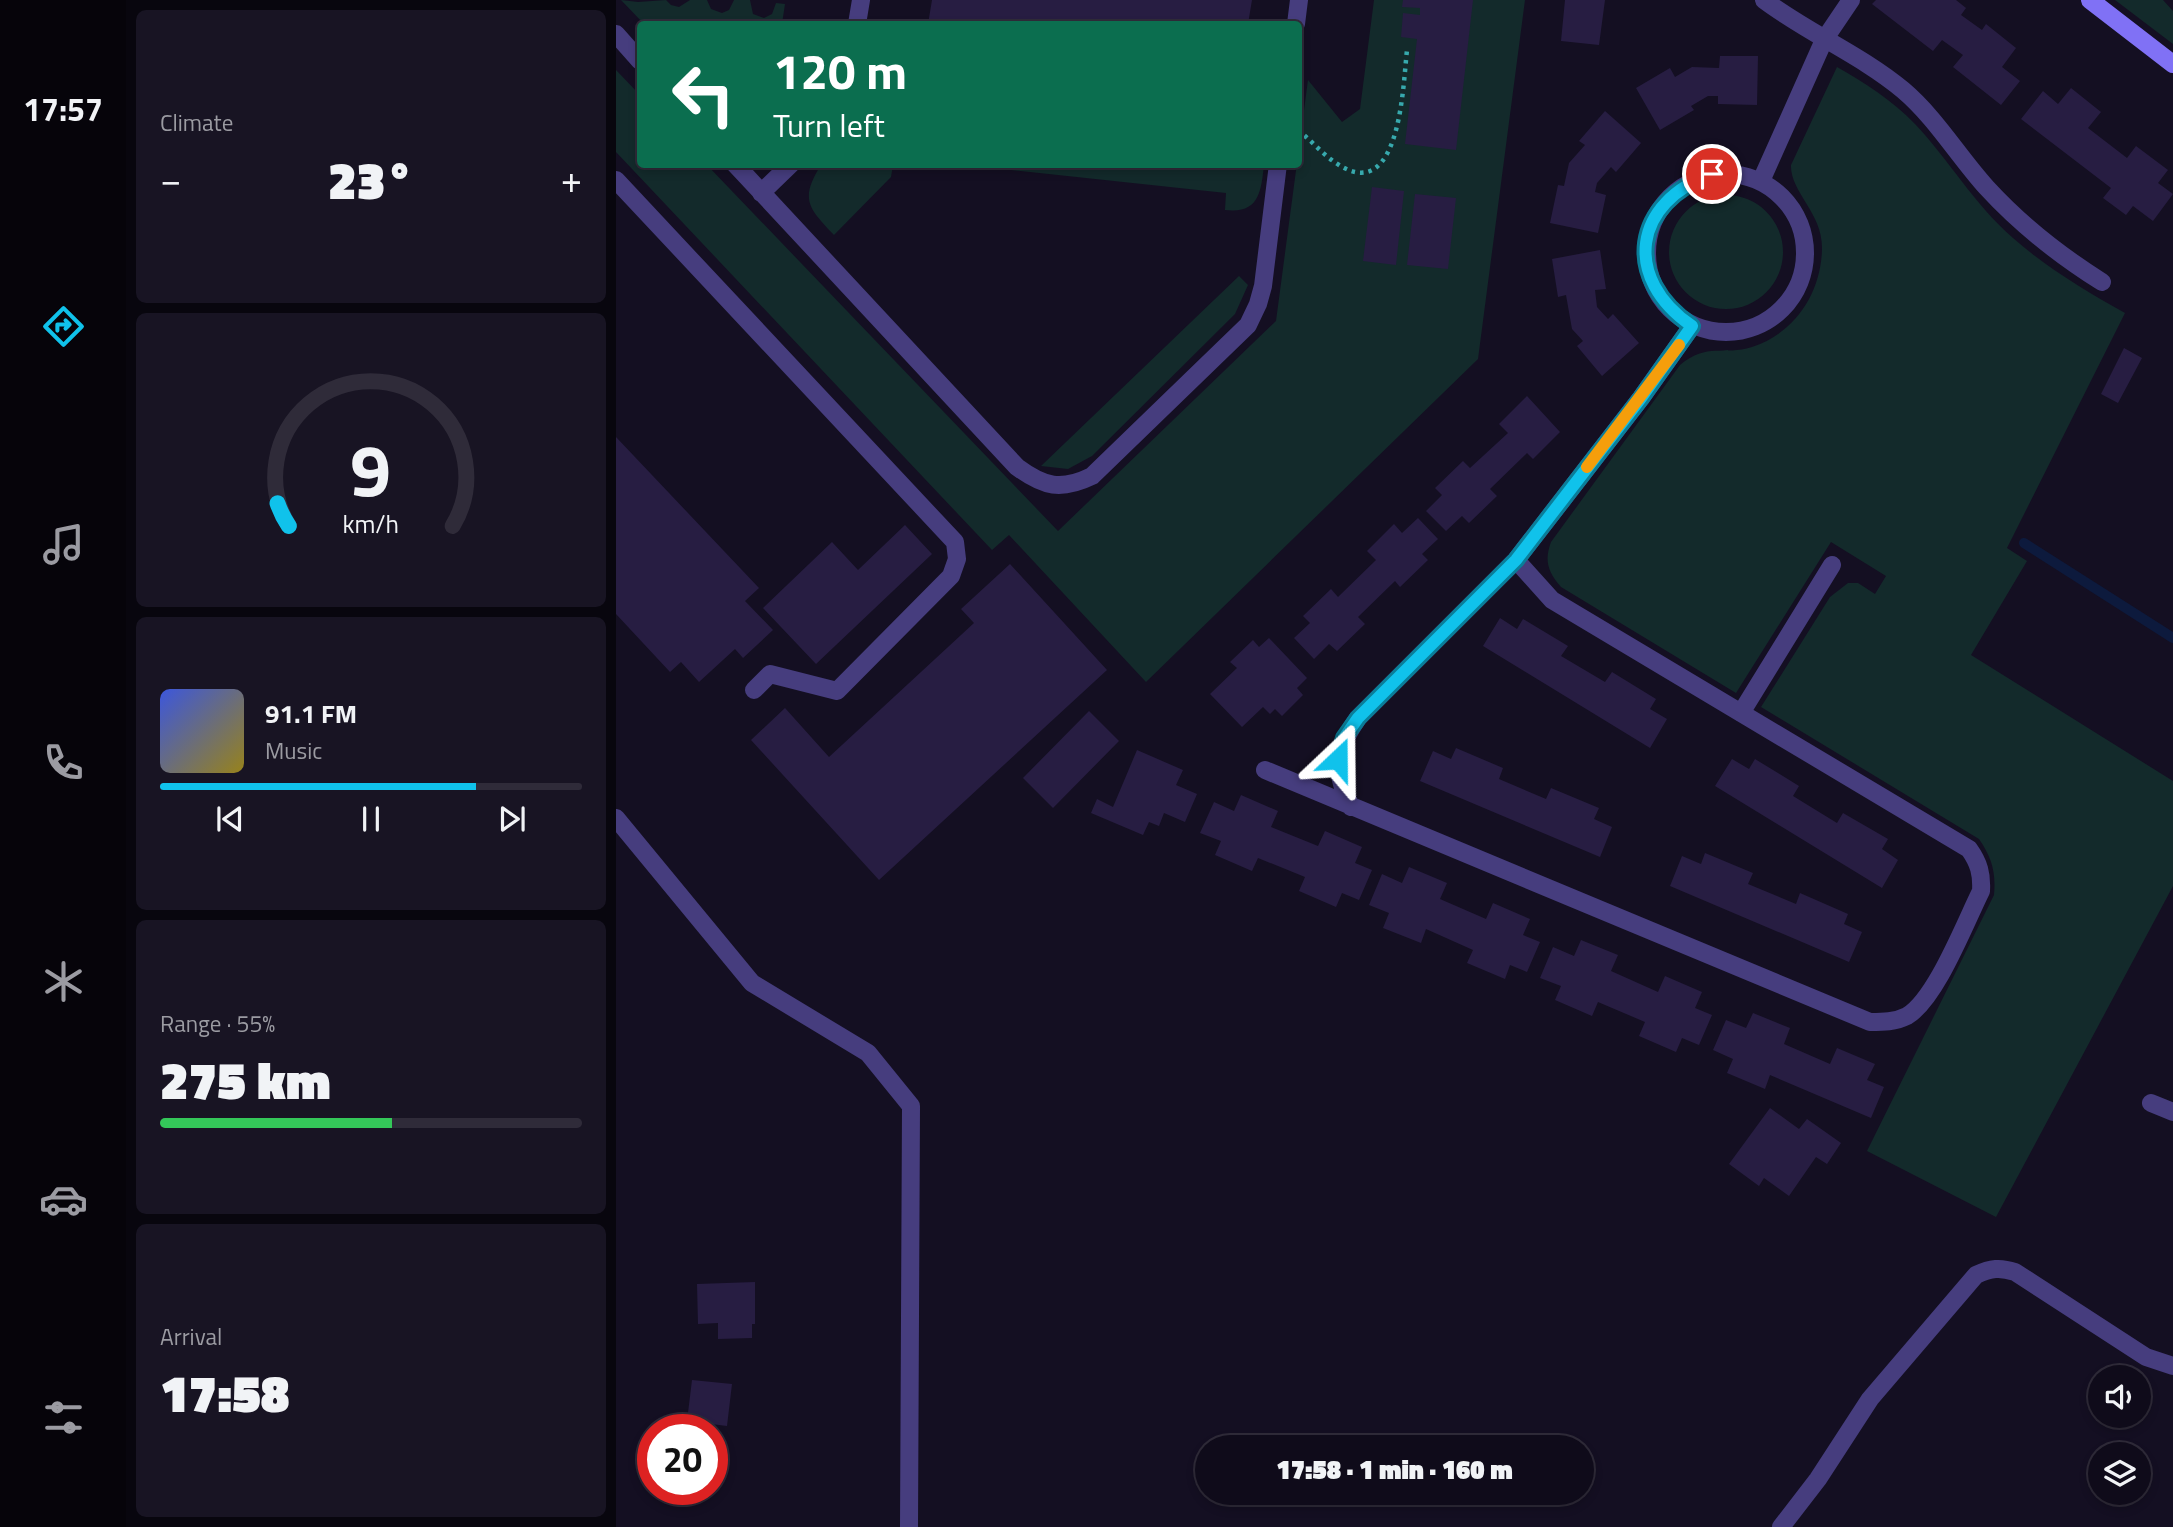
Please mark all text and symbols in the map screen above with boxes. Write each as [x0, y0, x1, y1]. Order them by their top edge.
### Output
text: 120 m [773, 33, 907, 108]
icon: left [658, 49, 749, 140]
text: 17:57 [23, 85, 103, 133]
text: Turn left [773, 101, 885, 149]
text: Climate [160, 105, 233, 140]
text: 23° [328, 140, 414, 219]
pin [1682, 144, 1742, 204]
text: − [160, 150, 181, 208]
text: + [561, 150, 582, 208]
icon: arrive [1693, 155, 1731, 193]
icon: directions [39, 302, 88, 351]
text: 9 [351, 415, 391, 525]
text: km/h [343, 505, 399, 543]
icon: music [39, 520, 88, 569]
text: 91.1 FM [265, 694, 357, 733]
position arrow [1301, 722, 1375, 796]
text: Music [265, 733, 322, 768]
icon: phone [39, 738, 88, 787]
icon: previous [211, 800, 249, 838]
icon: pause [352, 800, 390, 838]
icon: next [493, 800, 531, 838]
icon: climate [39, 957, 88, 1006]
text: Range · 55% [160, 1006, 275, 1041]
text: 275 km [160, 1040, 331, 1119]
icon: car [39, 1175, 88, 1224]
text: Arrival [160, 1319, 222, 1354]
text: 17:58 [160, 1353, 289, 1432]
map controls [2088, 1365, 2151, 1505]
button: sound [2088, 1365, 2151, 1428]
icon: filters [39, 1393, 88, 1442]
speed limit sign: 20 [637, 1414, 728, 1505]
button: layers [2088, 1442, 2151, 1505]
text: 17:58 · 1 min · 160 m [1276, 1450, 1513, 1489]

